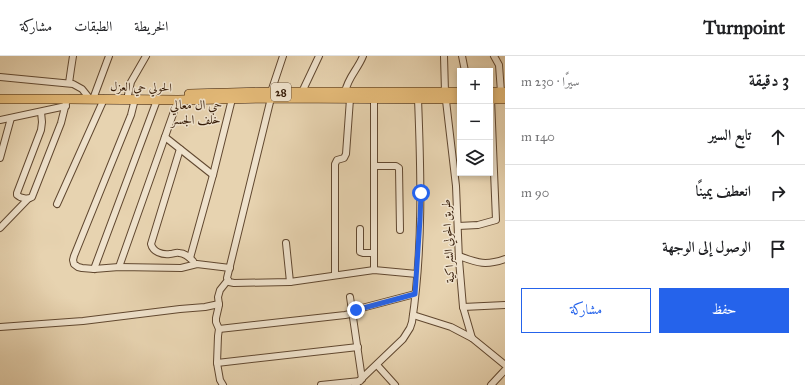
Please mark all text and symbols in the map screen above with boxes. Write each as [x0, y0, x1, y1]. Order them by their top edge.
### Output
text: Turnpoint [703, 16, 785, 39]
text: مشاركة [20, 18, 52, 35]
text: الطبقات [74, 18, 112, 35]
text: الخريطة [134, 18, 168, 35]
map controls [457, 68, 493, 176]
button: + [457, 68, 493, 104]
text: 3 دقيقة [749, 70, 789, 91]
text: سيرًا · 230 m [521, 74, 580, 90]
street label: الحولي حي العزل [110, 79, 172, 98]
road number: 28 [271, 83, 291, 101]
district label: حي ال معالي خلف الجسر [169, 97, 222, 128]
button: − [457, 104, 493, 140]
text: تابع السير [709, 126, 751, 144]
icon: ahead [767, 126, 789, 148]
text: 140 m [521, 129, 555, 145]
button: layers [457, 140, 493, 176]
text: انعطف يمينًا [696, 182, 751, 200]
icon: right [767, 182, 789, 204]
route start [412, 184, 430, 202]
text: 90 m [521, 185, 549, 201]
street label: طريق الحولي الشراكية [439, 198, 460, 283]
text: الوصول إلى الوجهة [662, 238, 751, 256]
icon: arrive [767, 238, 789, 260]
button: مشاركة [521, 288, 651, 333]
button: حفظ [659, 288, 789, 333]
route end [347, 301, 365, 319]

